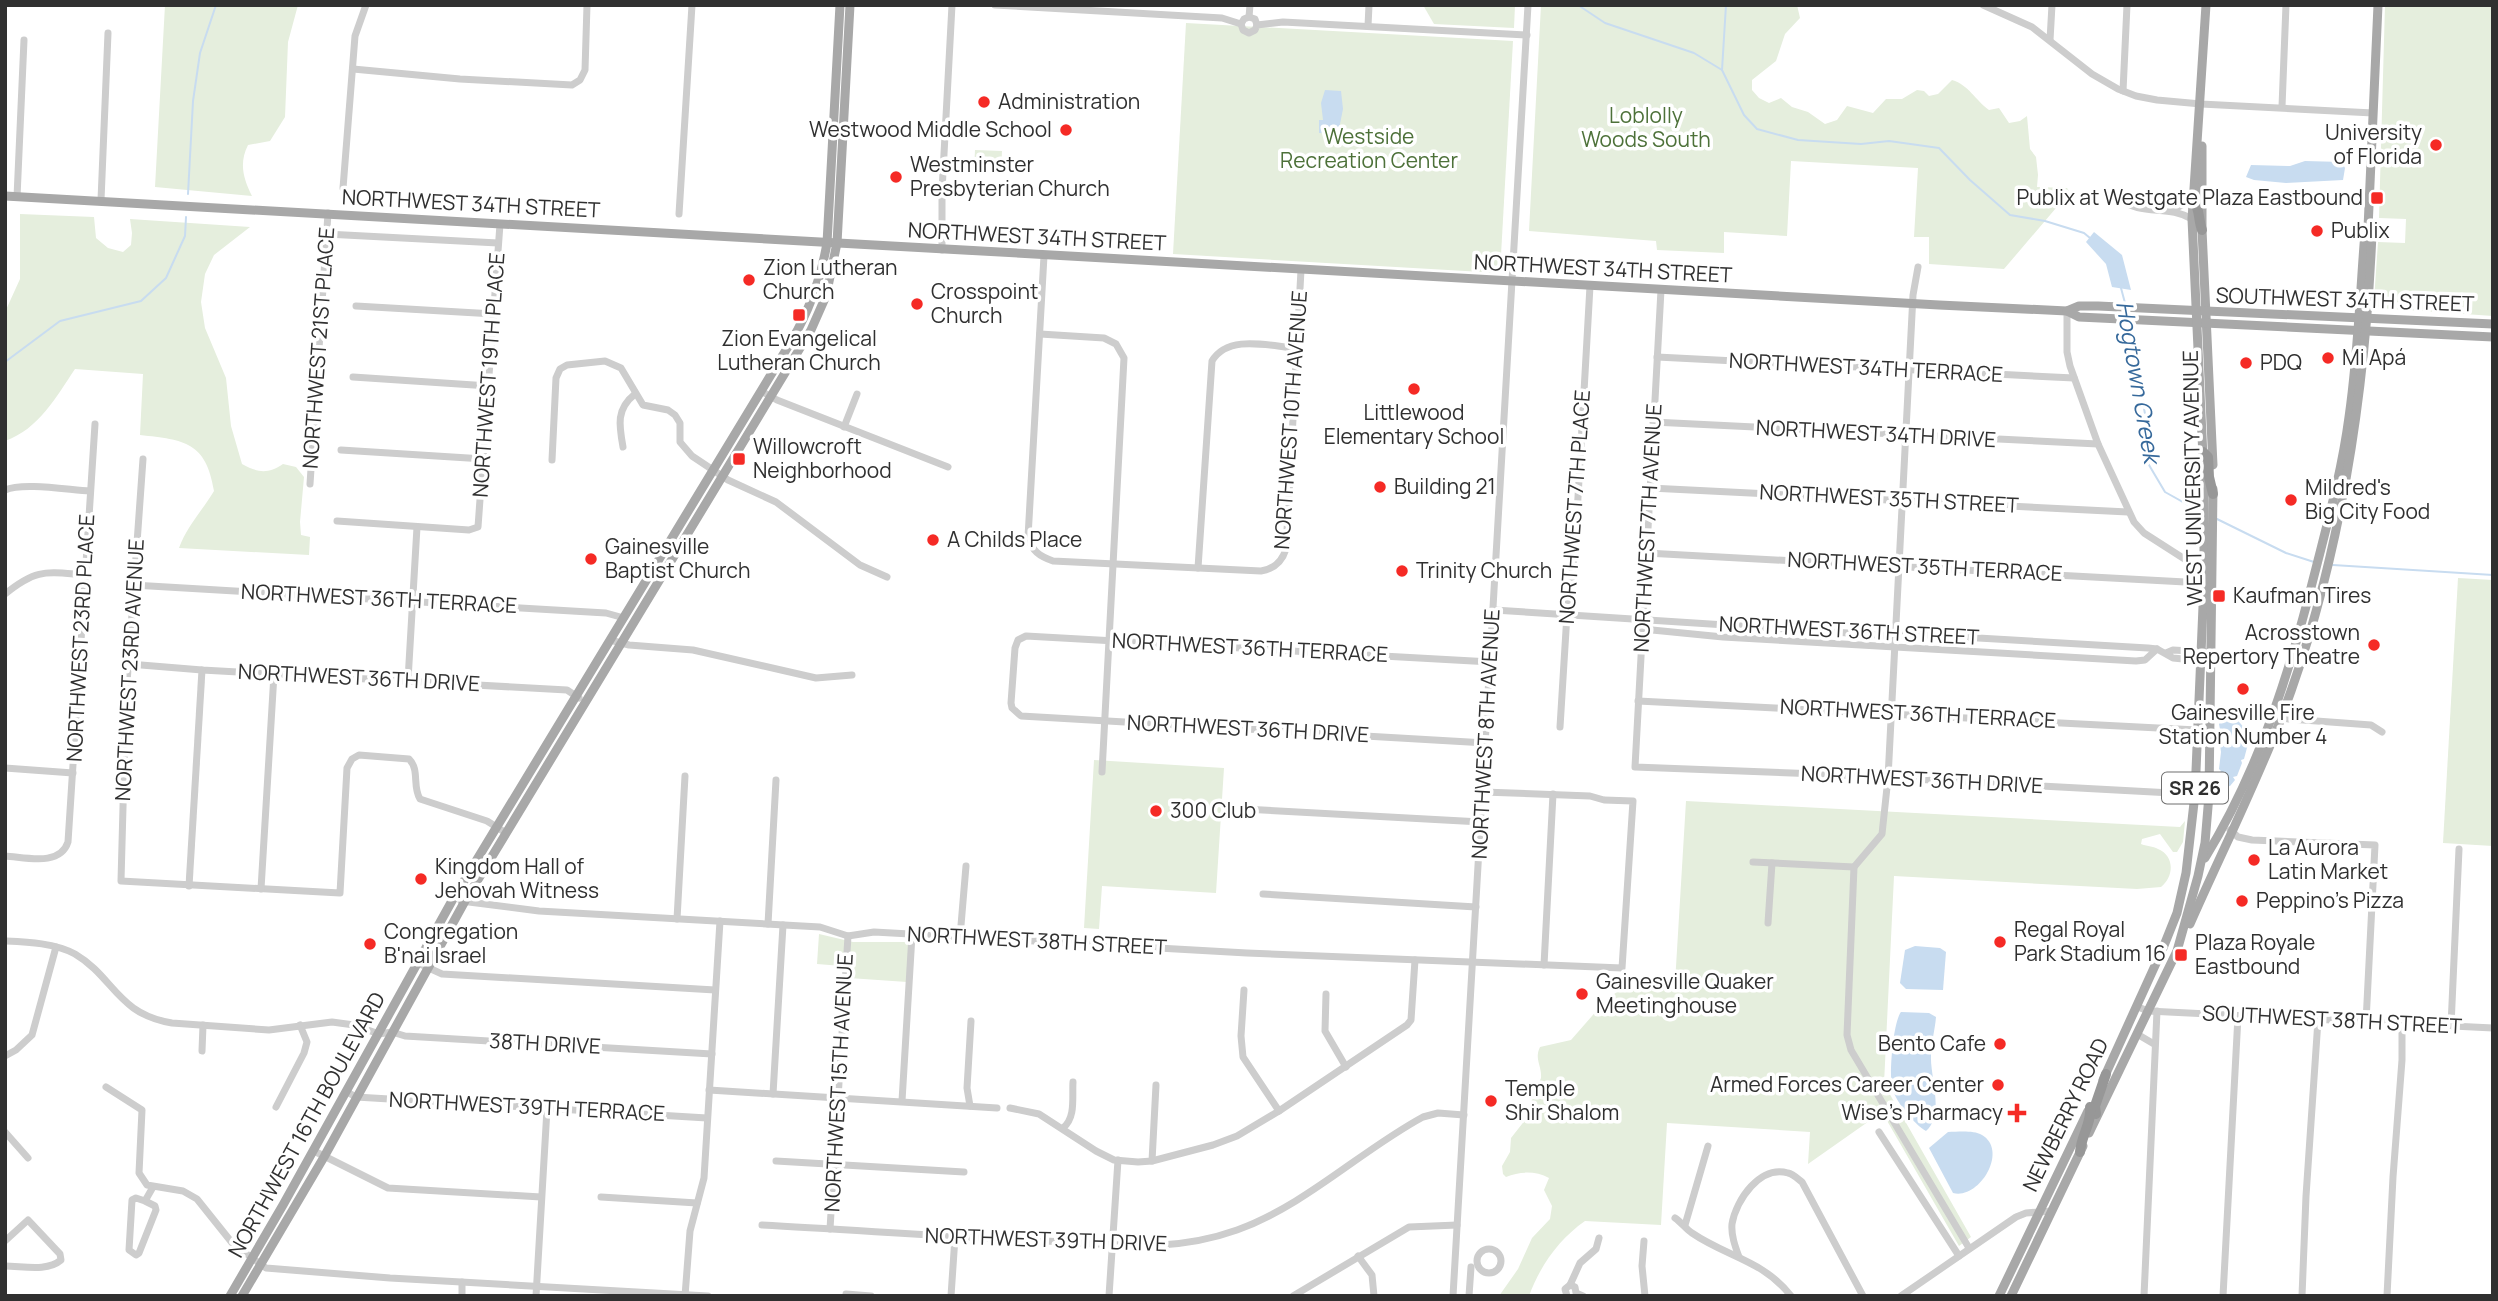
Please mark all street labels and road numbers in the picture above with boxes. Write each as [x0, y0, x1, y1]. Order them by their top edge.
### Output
street label: NORTHWEST 34TH STREET [341, 182, 601, 224]
street label: NORTHWEST 34TH STREET [907, 215, 1167, 257]
street label: NORTHWEST 21ST PLACE [296, 226, 340, 470]
street label: NORTHWEST 34TH STREET [1473, 247, 1733, 289]
street label: NORTHWEST 19TH PLACE [465, 252, 511, 498]
street label: SOUTHWEST 34TH STREET [2215, 280, 2475, 318]
street label: NORTHWEST 10TH AVENUE [1267, 290, 1313, 550]
street label: NORTHWEST 34TH TERRACE [1728, 346, 2004, 388]
street label: WEST UNIVERSITY AVENUE [2176, 350, 2208, 606]
street label: NORTHWEST 7TH PLACE [1552, 389, 1596, 625]
street label: NORTHWEST 7TH AVENUE [1627, 403, 1667, 653]
street label: NORTHWEST 34TH DRIVE [1755, 413, 1997, 453]
street label: NORTHWEST 35TH STREET [1759, 477, 2020, 519]
street label: NORTHWEST 23RD PLACE [60, 513, 100, 763]
street label: NORTHWEST 23RD AVENUE [108, 538, 150, 802]
street label: NORTHWEST 35TH TERRACE [1787, 545, 2063, 587]
street label: NORTHWEST 36TH TERRACE [240, 577, 518, 619]
street label: NORTHWEST 8TH AVENUE [1464, 608, 1506, 860]
street label: NORTHWEST 36TH STREET [1718, 609, 1980, 651]
street label: NORTHWEST 36TH TERRACE [1111, 626, 1389, 668]
street label: NORTHWEST 36TH DRIVE [237, 657, 481, 697]
street label: NORTHWEST 36TH TERRACE [1779, 692, 2057, 734]
street label: NORTHWEST 36TH DRIVE [1126, 708, 1370, 748]
street label: NORTHWEST 36TH DRIVE [1800, 759, 2044, 799]
road number: SR 26 [2162, 772, 2228, 804]
street label: NORTHWEST 38TH STREET [907, 919, 1168, 961]
street label: NORTHWEST 15TH AVENUE [817, 953, 859, 1213]
street label: NORTHWEST 16TH BOULEVARD [221, 987, 391, 1262]
street label: SOUTHWEST 38TH STREET [2202, 998, 2463, 1040]
street label: 38TH DRIVE [488, 1026, 602, 1060]
street label: NEWBERRY ROAD [2016, 1033, 2114, 1196]
street label: NORTHWEST 39TH TERRACE [388, 1085, 666, 1127]
street label: NORTHWEST 39TH DRIVE [924, 1221, 1168, 1257]

